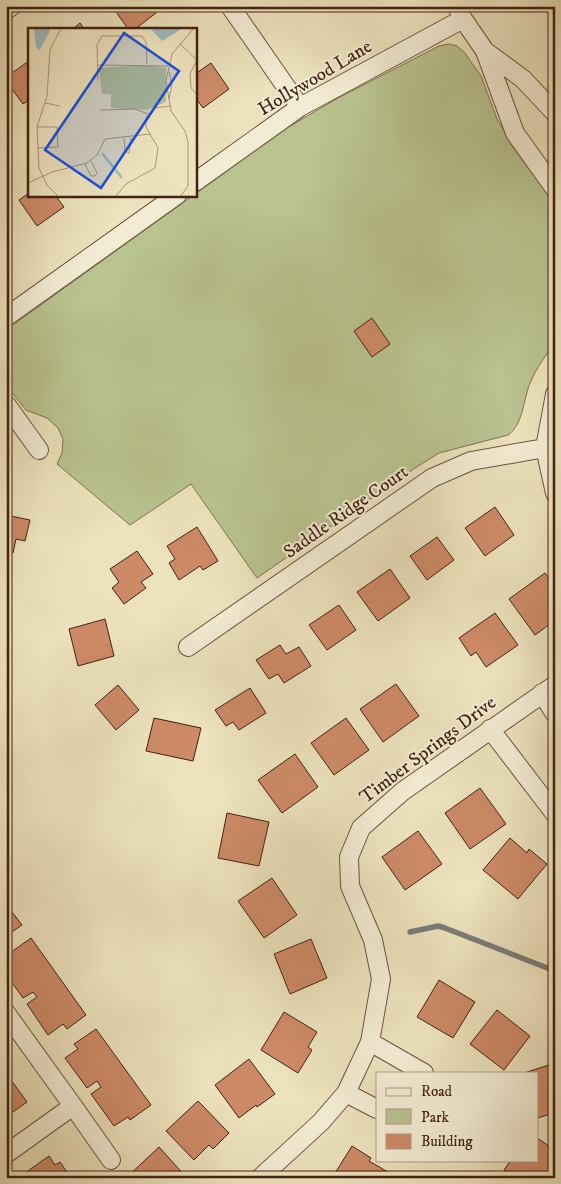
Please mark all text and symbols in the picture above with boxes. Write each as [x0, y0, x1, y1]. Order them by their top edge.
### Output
inset map [28, 28, 196, 196]
street label: Hollywood Lane [254, 35, 376, 121]
street label: Saddle Ridge Court [279, 460, 413, 564]
street label: Timber Springs Drive [355, 691, 501, 809]
legend [376, 1072, 538, 1162]
text: Road [421, 1082, 453, 1101]
text: Park [421, 1108, 450, 1127]
text: Building [421, 1132, 473, 1151]

